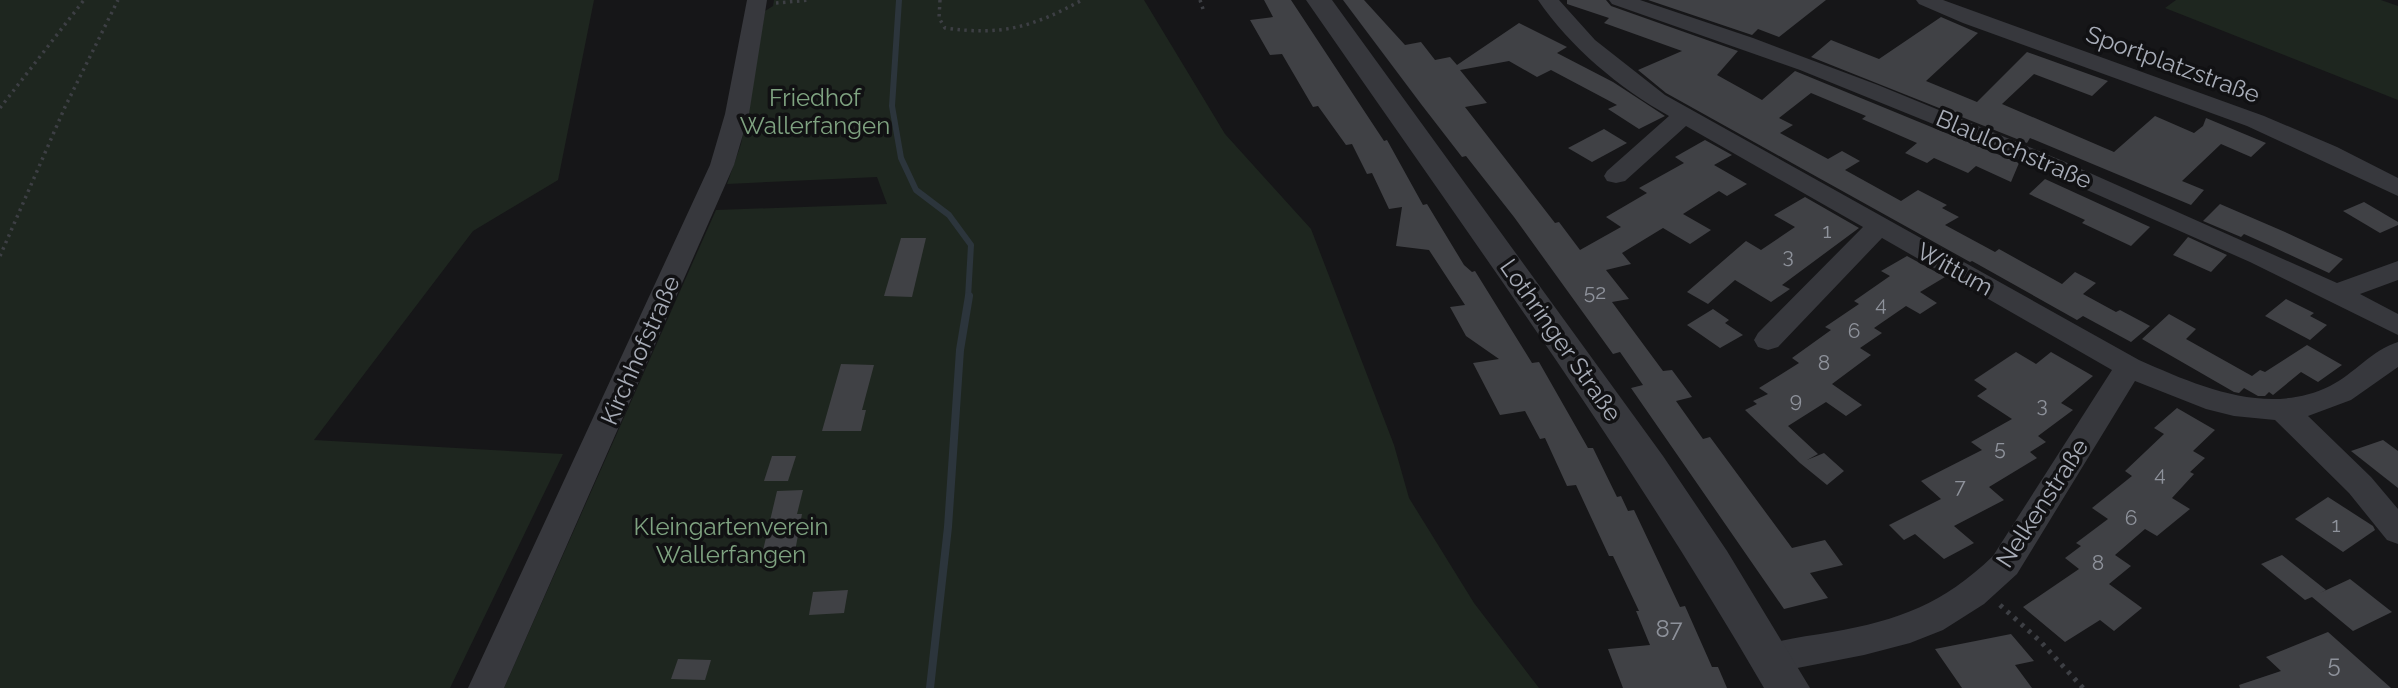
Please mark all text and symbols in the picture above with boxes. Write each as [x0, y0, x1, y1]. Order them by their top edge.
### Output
street label: Sportplatzstraße [2082, 19, 2264, 109]
park label: Friedhof Wallerfangen [740, 83, 890, 140]
street label: Blaulochstraße [1932, 103, 2096, 195]
house number: 1 [1823, 218, 1832, 243]
street label: Wittum [1912, 236, 1998, 302]
house number: 3 [1782, 243, 1794, 268]
street label: Lothringer Straße [1494, 253, 1628, 427]
street label: Kirchhofstraße [594, 271, 686, 429]
house number: 52 [1584, 279, 1606, 304]
house number: 4 [1875, 291, 1887, 316]
house number: 6 [1848, 318, 1860, 343]
house number: 8 [1818, 350, 1830, 375]
house number: 9 [1790, 387, 1802, 412]
house number: 3 [2036, 392, 2048, 417]
street label: Nelkenstraße [1990, 433, 2094, 573]
house number: 5 [1994, 435, 2006, 460]
house number: 4 [2154, 461, 2166, 486]
house number: 7 [1954, 473, 1966, 498]
house number: 6 [2125, 505, 2137, 530]
park label: Kleingartenverein Wallerfangen [633, 512, 829, 569]
house number: 1 [2332, 512, 2341, 537]
house number: 8 [2092, 550, 2104, 575]
house number: 87 [1655, 614, 1683, 643]
house number: 5 [2327, 649, 2341, 678]

